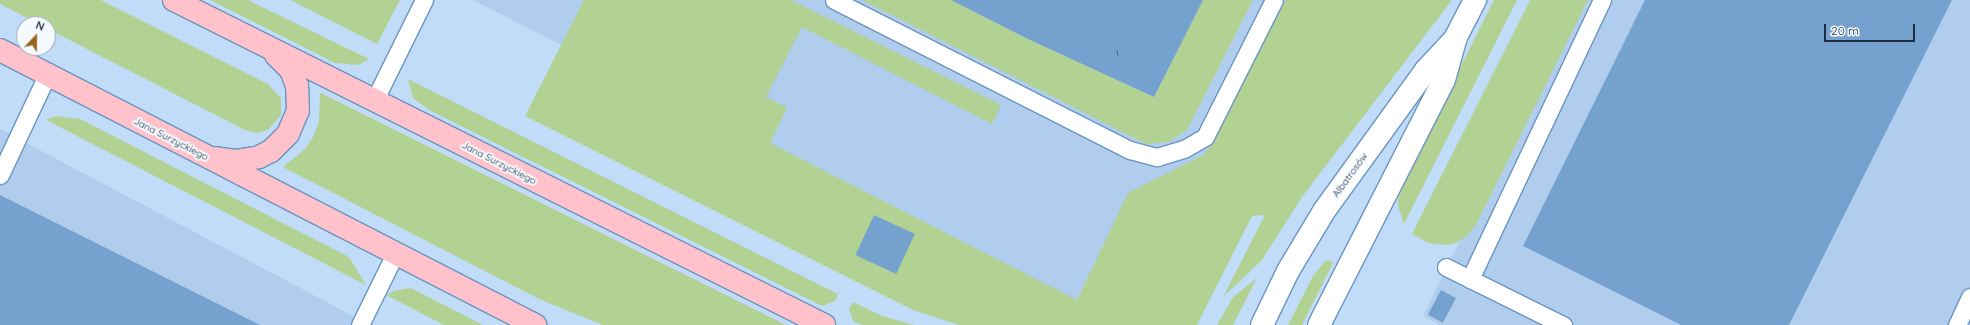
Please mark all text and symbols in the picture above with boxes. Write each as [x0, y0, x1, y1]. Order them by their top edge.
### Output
north arrow [16, 16, 56, 56]
scale bar [1826, 16, 1917, 42]
text: N [34, 18, 46, 34]
text: 20 m [1831, 23, 1859, 38]
house number: 1 [1116, 49, 1118, 59]
street label: Jana Surzyckiego [132, 115, 210, 163]
street label: Jana Surzyckiego [460, 139, 538, 187]
street label: Albatrosów [1330, 150, 1370, 200]

